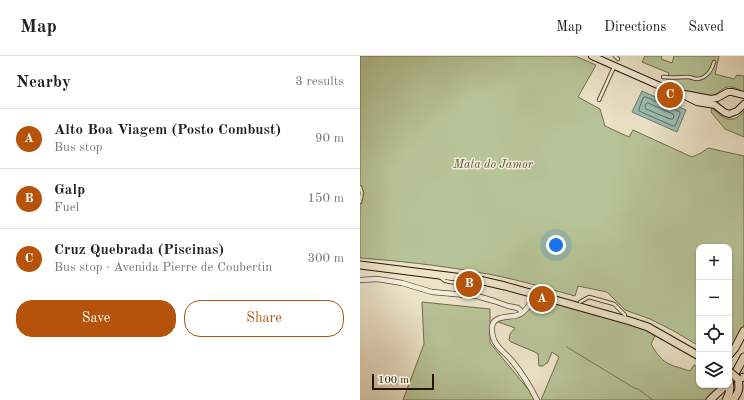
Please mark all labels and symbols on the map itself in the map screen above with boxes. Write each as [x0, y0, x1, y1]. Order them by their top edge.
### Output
pin: C [657, 80, 683, 110]
park label: Mata do Jamor [452, 159, 534, 171]
your location [546, 235, 566, 255]
pin: B [456, 269, 482, 299]
pin: A [529, 284, 555, 314]
scale bar [372, 372, 434, 391]

